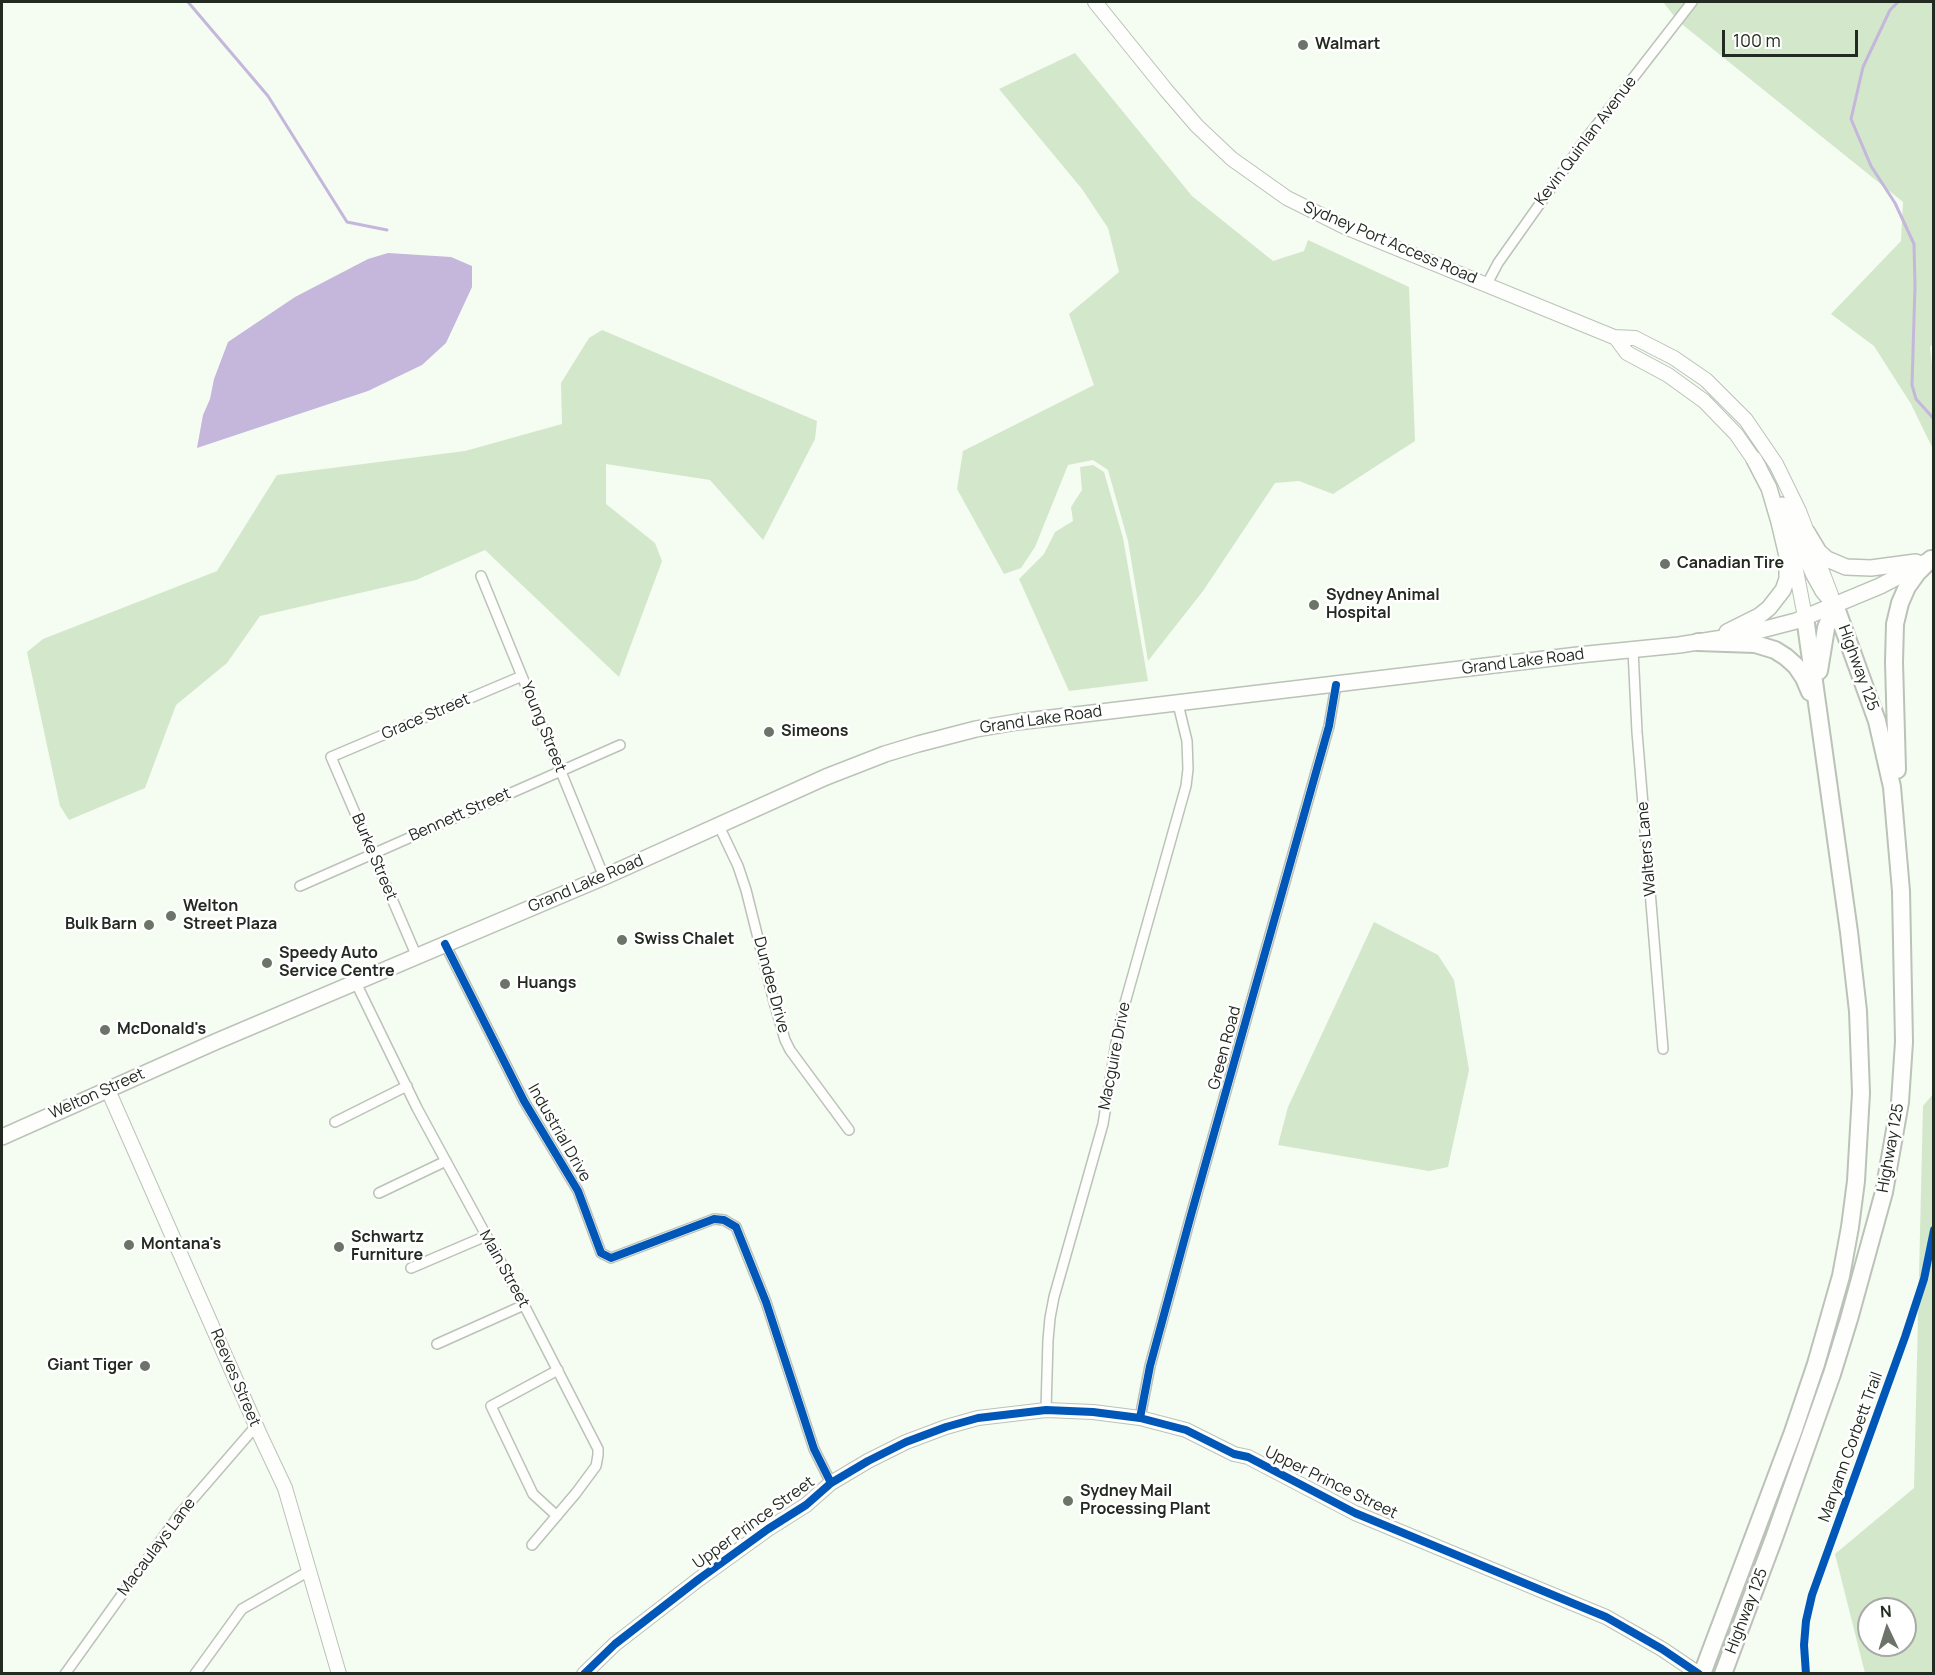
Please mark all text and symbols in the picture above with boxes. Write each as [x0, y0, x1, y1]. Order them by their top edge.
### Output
scale bar [1725, 18, 1862, 56]
text: 100 m [1733, 28, 1781, 52]
place label: Walmart [1315, 35, 1381, 55]
marker: Walmart [1296, 38, 1310, 52]
street label: Kevin Quinlan Avenue [1531, 73, 1641, 209]
street label: Sydney Port Access Road [1300, 198, 1480, 288]
place label: Canadian Tire [1677, 554, 1784, 574]
marker: Canadian Tire [1658, 557, 1672, 571]
place label: Sydney Animal Hospital [1326, 586, 1440, 624]
marker: Sydney Animal Hospital [1307, 598, 1321, 612]
street label: Highway 125 [1834, 622, 1882, 714]
street label: Grand Lake Road [1461, 645, 1585, 679]
street label: Young Street [516, 679, 570, 775]
street label: Grace Street [379, 690, 473, 744]
street label: Grand Lake Road [979, 702, 1103, 738]
place label: Simeons [781, 722, 848, 742]
marker: Simeons [762, 725, 776, 739]
street label: Bennett Street [406, 784, 514, 846]
street label: Walters Lane [1633, 801, 1661, 897]
street label: Burke Street [347, 811, 401, 903]
street label: Grand Lake Road [526, 851, 646, 917]
place label: Welton Street Plaza [183, 897, 277, 935]
marker: Welton Street Plaza [164, 909, 178, 923]
place label: Bulk Barn [65, 915, 137, 935]
marker: Bulk Barn [142, 918, 156, 932]
place label: Swiss Chalet [634, 930, 734, 950]
marker: Swiss Chalet [615, 933, 629, 947]
street label: Dundee Drive [749, 935, 793, 1035]
place label: Speedy Auto Service Centre [279, 944, 395, 982]
marker: Speedy Auto Service Centre [260, 956, 274, 970]
place label: Huangs [517, 974, 576, 994]
marker: Huangs [498, 977, 512, 991]
street label: Macguire Drive [1095, 1000, 1135, 1112]
street label: Green Road [1205, 1004, 1245, 1092]
place label: McDonald's [117, 1020, 206, 1040]
marker: McDonald's [98, 1023, 112, 1037]
street label: Welton Street [46, 1064, 148, 1124]
street label: Industrial Drive [523, 1081, 595, 1185]
street label: Highway 125 [1874, 1102, 1908, 1194]
street label: Main Street [475, 1227, 533, 1311]
place label: Schwartz Furniture [351, 1228, 424, 1266]
place label: Montana's [141, 1235, 221, 1255]
marker: Montana's [122, 1238, 136, 1252]
marker: Schwartz Furniture [332, 1240, 346, 1254]
street label: Reeves Street [206, 1326, 264, 1430]
place label: Giant Tiger [47, 1356, 133, 1376]
marker: Giant Tiger [138, 1359, 152, 1373]
street label: Maryann Corbett Trail [1815, 1369, 1887, 1525]
street label: Upper Prince Street [1262, 1443, 1400, 1523]
street label: Upper Prince Street [690, 1473, 818, 1573]
place label: Sydney Mail Processing Plant [1080, 1482, 1211, 1520]
street label: Macaulays Lane [114, 1494, 200, 1600]
marker: Sydney Mail Processing Plant [1061, 1494, 1075, 1508]
street label: Highway 125 [1722, 1565, 1772, 1657]
north arrow [1857, 1597, 1917, 1657]
text: N [1879, 1600, 1892, 1622]

